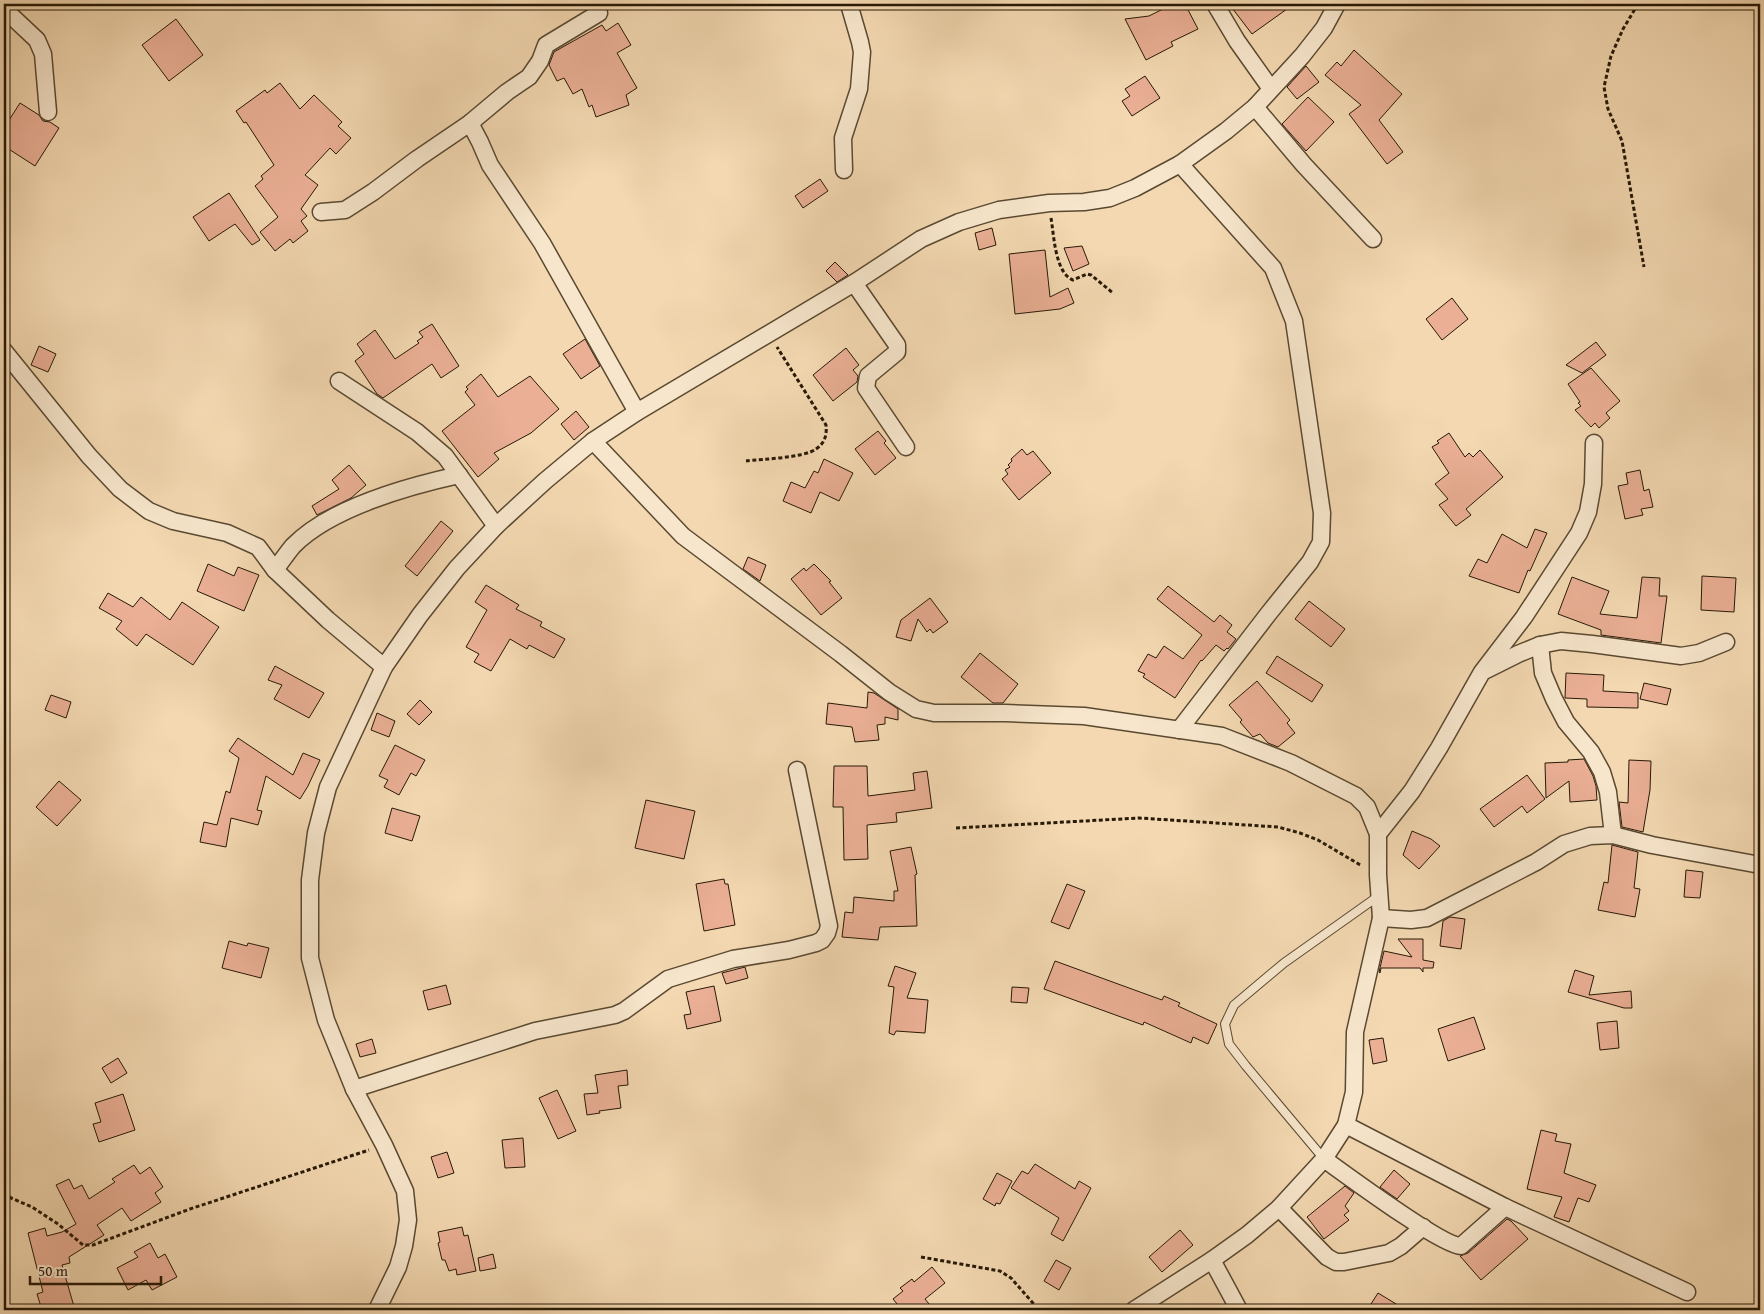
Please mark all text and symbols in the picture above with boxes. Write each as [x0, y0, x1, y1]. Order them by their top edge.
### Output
scale bar [30, 1254, 161, 1286]
text: 50 m [38, 1260, 69, 1281]

